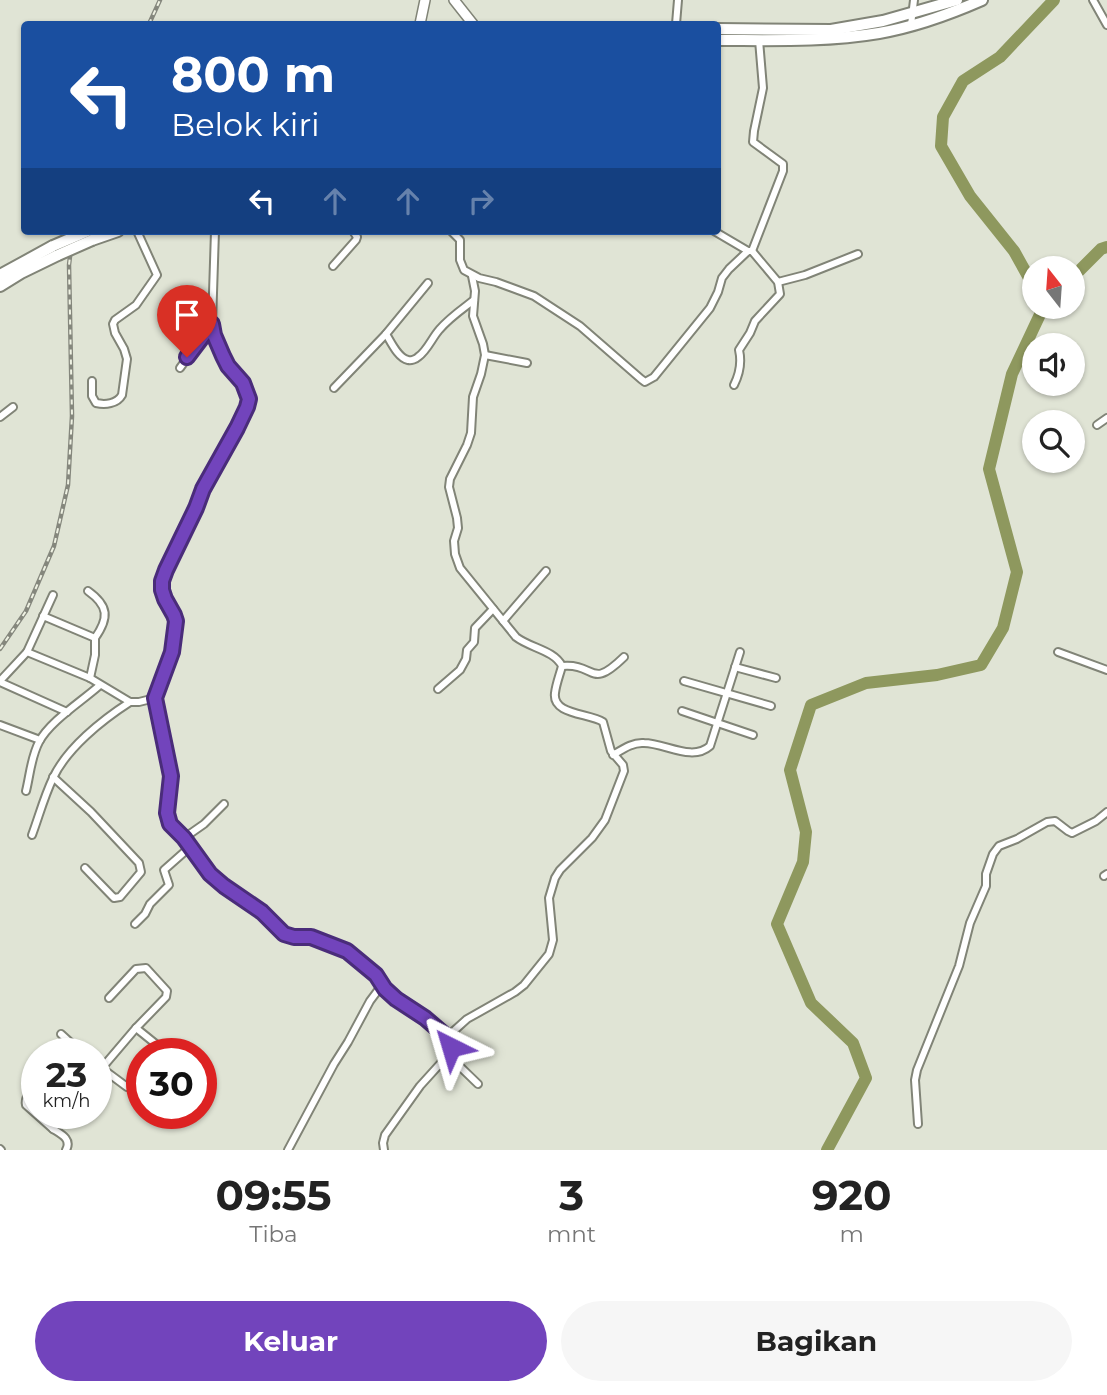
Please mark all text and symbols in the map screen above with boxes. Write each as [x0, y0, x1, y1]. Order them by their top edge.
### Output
text: 800 m [171, 45, 335, 104]
icon: left [56, 49, 147, 140]
text: Belok kiri [171, 105, 320, 144]
icon: left [243, 182, 281, 220]
icon: ahead [316, 182, 354, 220]
icon: ahead [389, 182, 427, 220]
icon: right [462, 182, 500, 220]
north arrow [1022, 256, 1085, 318]
map controls [1022, 256, 1085, 473]
pin [157, 285, 217, 357]
icon: arrive [168, 296, 206, 334]
button: sound [1022, 333, 1085, 396]
button: search [1022, 410, 1085, 473]
position arrow [414, 1010, 488, 1084]
speed limit sign: 30 [126, 1038, 217, 1129]
text: 23 [46, 1053, 87, 1096]
text: km/h [42, 1090, 91, 1112]
text: 09:55 [215, 1169, 331, 1221]
text: 3 [559, 1169, 584, 1221]
text: 920 [812, 1169, 892, 1221]
text: Tiba [249, 1220, 298, 1248]
text: mnt [547, 1220, 596, 1248]
text: m [839, 1220, 864, 1248]
button: Keluar [35, 1301, 547, 1381]
button: Bagikan [561, 1301, 1072, 1381]

